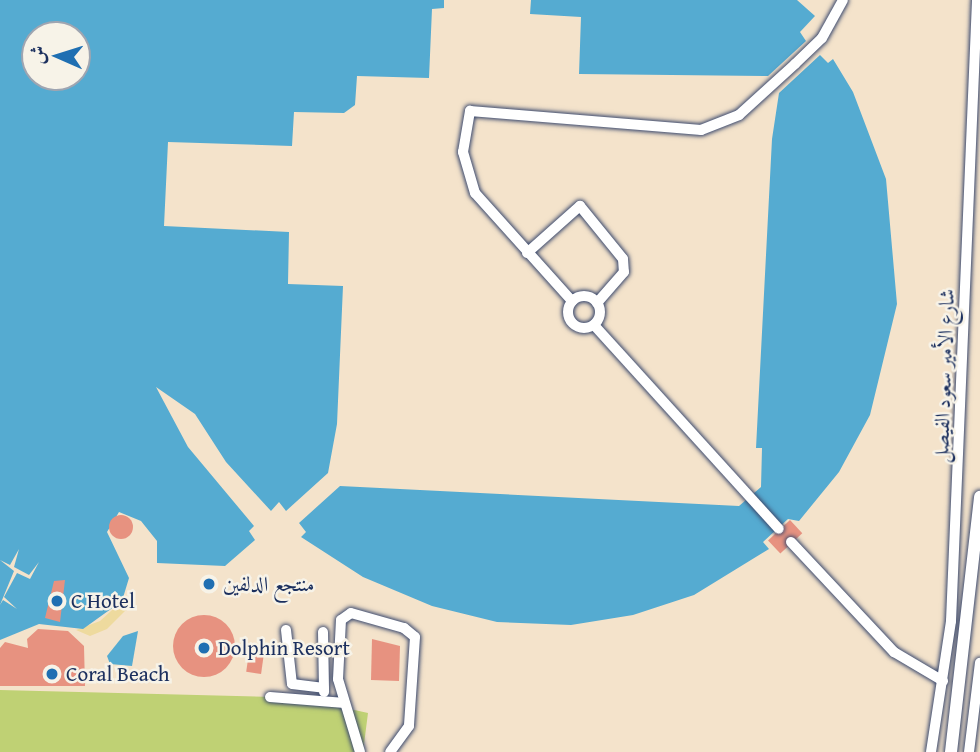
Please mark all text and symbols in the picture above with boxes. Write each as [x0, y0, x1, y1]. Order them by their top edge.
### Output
north arrow [21, 21, 91, 91]
text: ش [23, 45, 51, 65]
street label: شارع الأمير سعود الفيصل [928, 288, 960, 464]
place label: منتجع الدلفين [223, 571, 315, 597]
marker: منتجع الدلفين [201, 576, 217, 592]
place label: C Hotel [71, 588, 135, 614]
marker: C Hotel [49, 593, 65, 609]
place label: Dolphin Resort [218, 635, 350, 661]
marker: Dolphin Resort [196, 640, 212, 656]
place label: Coral Beach [66, 661, 169, 687]
marker: Coral Beach [44, 666, 60, 682]

